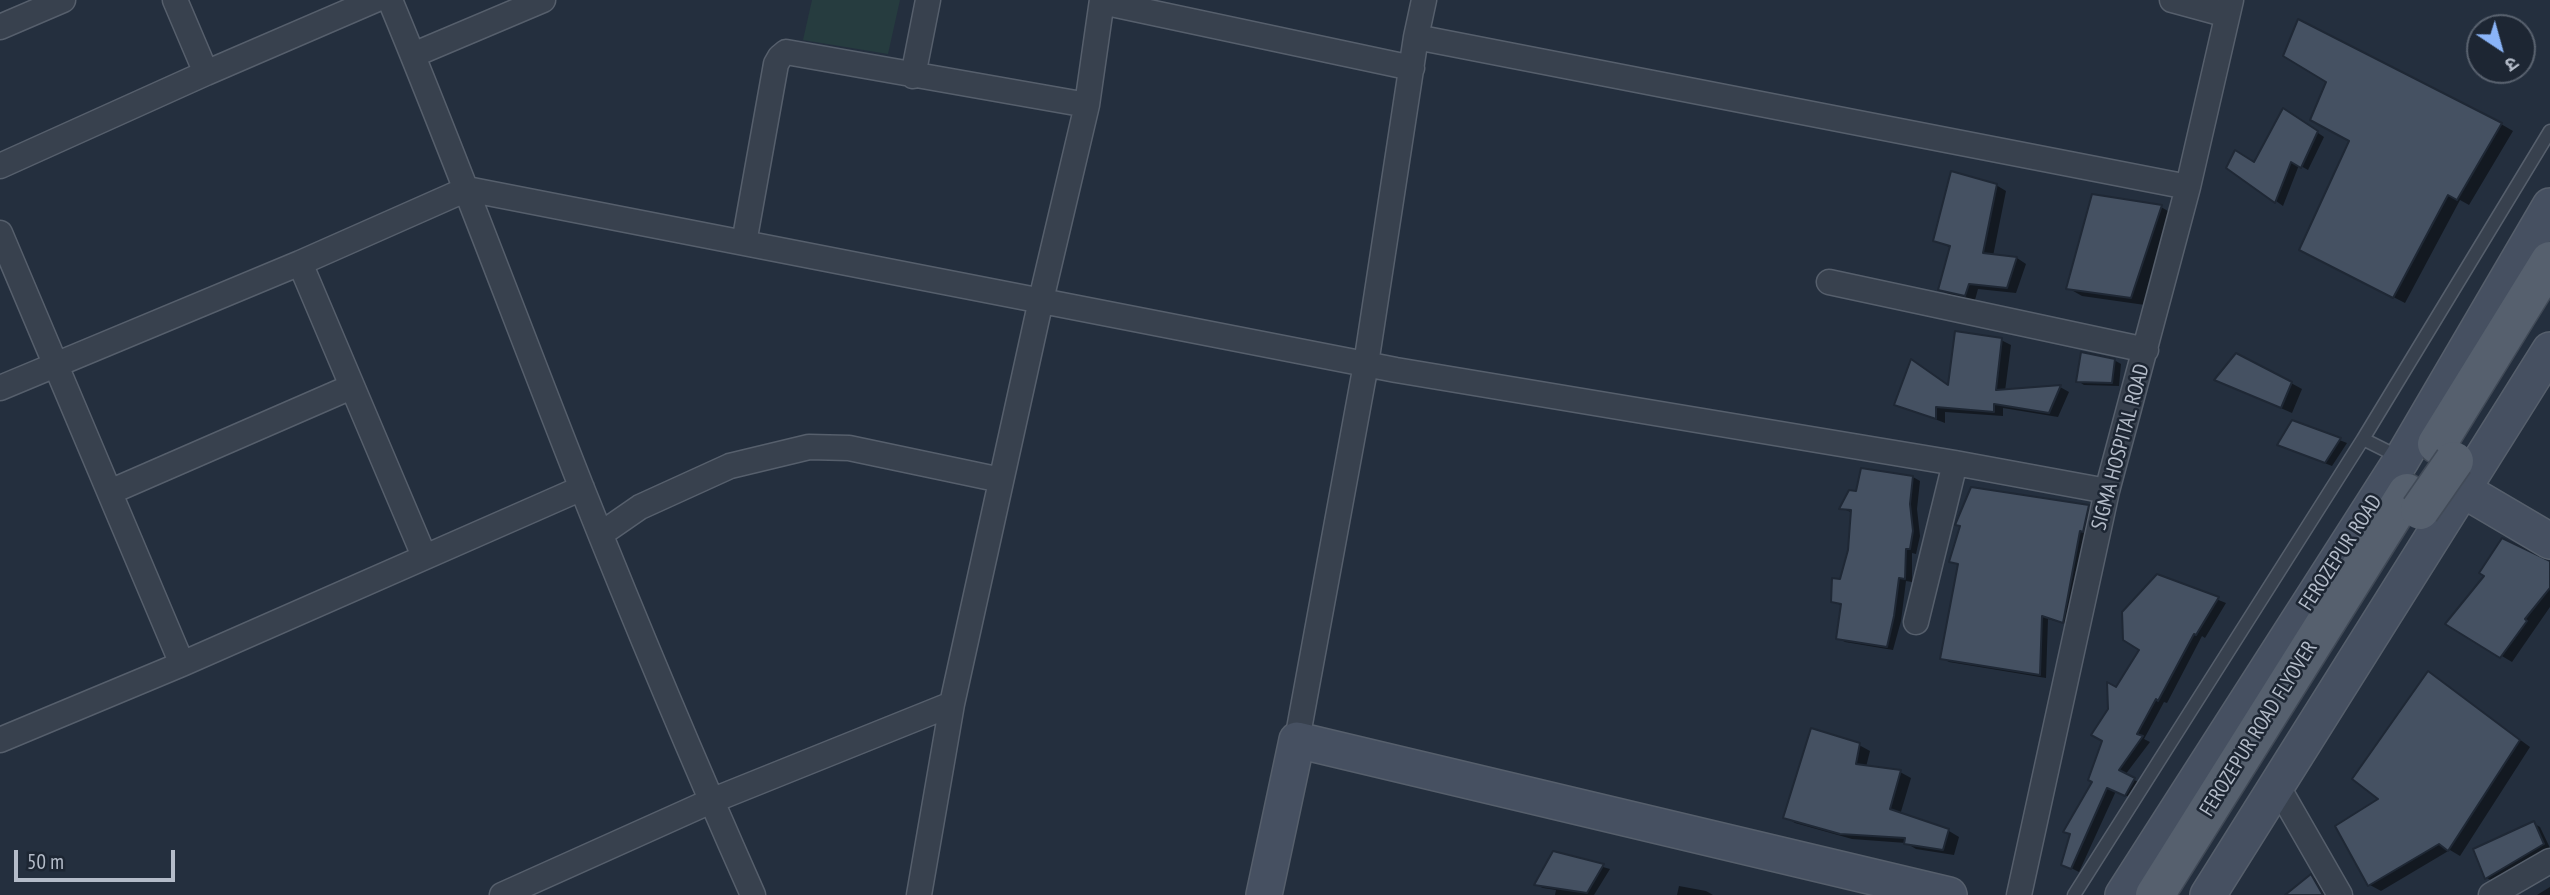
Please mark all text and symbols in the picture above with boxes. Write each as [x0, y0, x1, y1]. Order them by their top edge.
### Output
north arrow [2466, 14, 2536, 84]
text: उ [2501, 51, 2524, 77]
street label: SIGMA HOSPITAL ROAD [2087, 361, 2155, 533]
street label: FEROZEPUR ROAD [2294, 490, 2388, 616]
street label: FEROZEPUR ROAD FLYOVER [2195, 637, 2323, 821]
scale bar [18, 836, 178, 880]
text: 50 m [27, 848, 64, 875]

